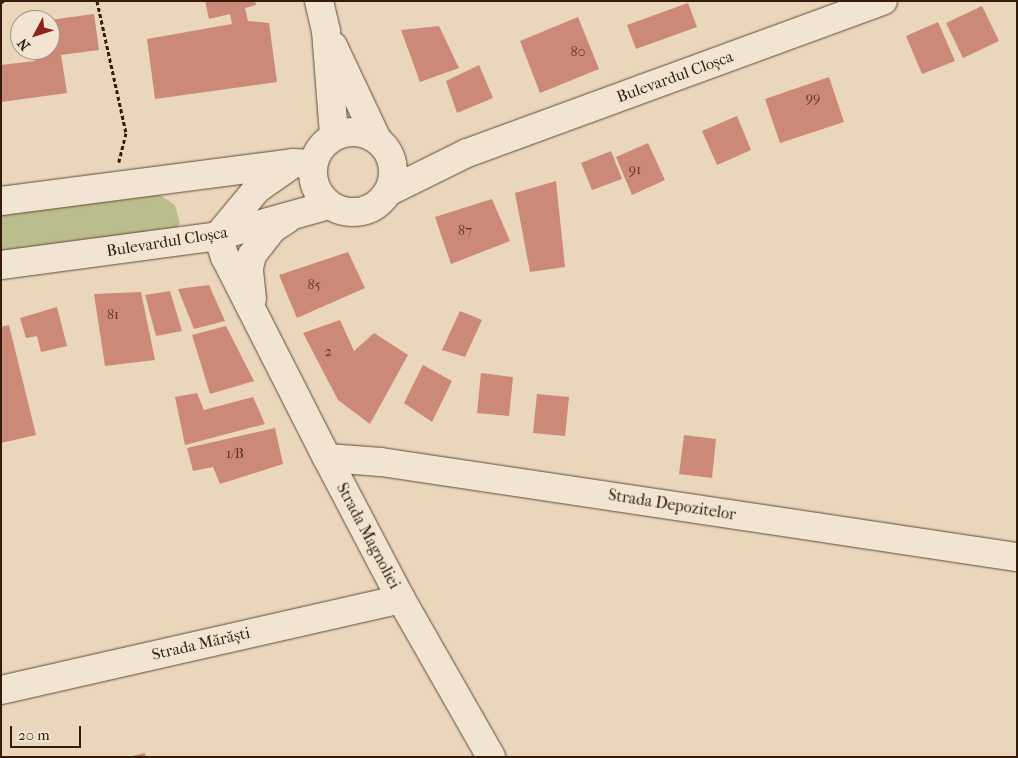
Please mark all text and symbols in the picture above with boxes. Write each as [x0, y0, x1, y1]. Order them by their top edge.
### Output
north arrow [10, 10, 60, 60]
text: N [14, 35, 34, 54]
house number: 80 [571, 44, 585, 60]
street label: Bulevardul Cloșca [614, 47, 736, 107]
house number: 99 [806, 90, 820, 106]
house number: 91 [629, 162, 641, 178]
street label: Bulevardul Cloșca [105, 223, 229, 261]
house number: 87 [458, 223, 472, 239]
house number: 85 [307, 277, 321, 293]
house number: 81 [107, 307, 119, 323]
house number: 2 [324, 344, 332, 360]
house number: 1/B [226, 446, 244, 462]
street label: Strada Magnoliei [332, 480, 404, 592]
street label: Strada Depozitelor [607, 485, 737, 525]
street label: Strada Mărăști [150, 623, 252, 665]
scale bar [12, 716, 84, 748]
text: 20 m [18, 726, 50, 744]

